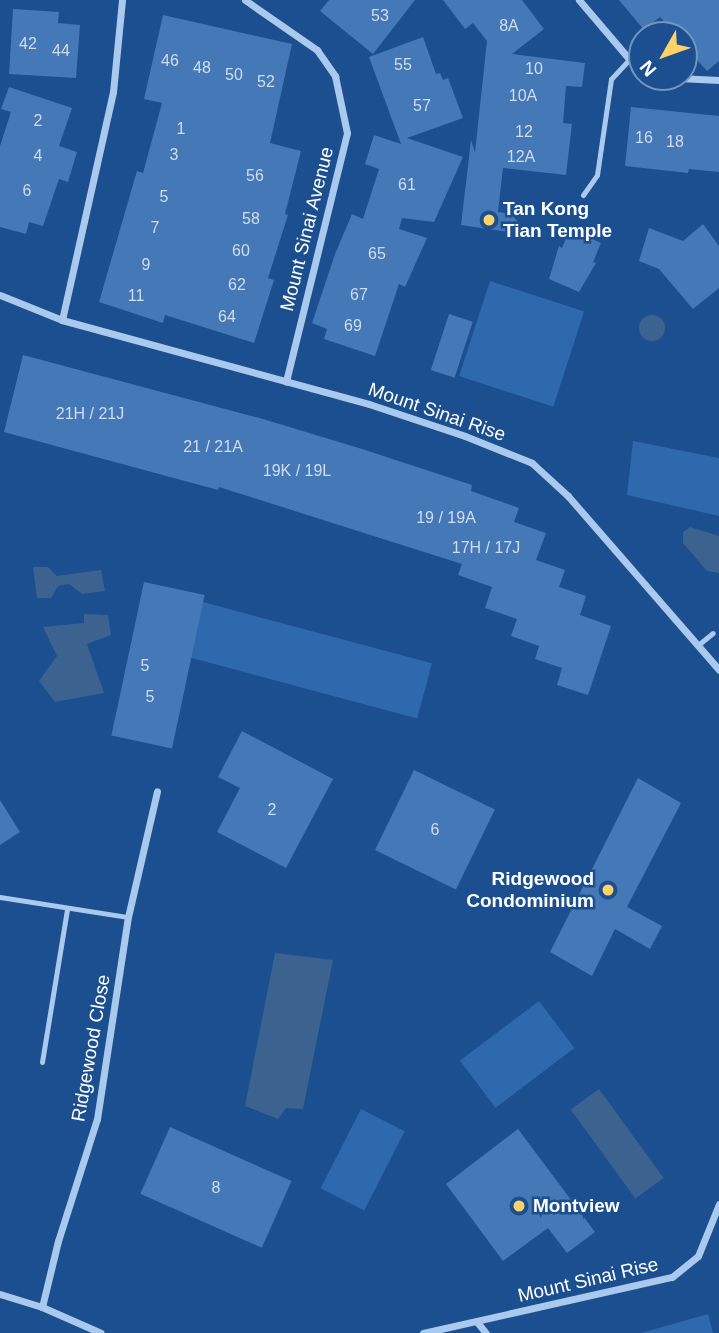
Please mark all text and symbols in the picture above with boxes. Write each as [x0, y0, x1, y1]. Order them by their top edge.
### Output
house number: 53 [371, 6, 389, 26]
house number: 8A [499, 16, 519, 36]
north arrow [628, 21, 698, 91]
house number: 42 [19, 34, 37, 54]
house number: 44 [52, 41, 70, 61]
house number: 46 [161, 51, 179, 71]
house number: 55 [394, 55, 412, 75]
text: N [636, 57, 661, 81]
house number: 48 [193, 58, 211, 78]
house number: 10 [525, 59, 543, 79]
house number: 50 [225, 65, 243, 85]
house number: 52 [257, 72, 275, 92]
house number: 10A [509, 86, 537, 106]
house number: 57 [413, 96, 431, 116]
house number: 2 [34, 111, 42, 131]
house number: 1 [177, 119, 185, 139]
house number: 12 [515, 122, 533, 142]
house number: 16 [635, 128, 653, 148]
house number: 18 [666, 132, 684, 152]
street label: Mount Sinai Avenue [275, 144, 339, 314]
house number: 3 [170, 145, 178, 165]
house number: 4 [34, 146, 42, 166]
house number: 12A [507, 147, 535, 167]
house number: 56 [246, 166, 264, 186]
house number: 61 [398, 175, 416, 195]
house number: 6 [23, 181, 31, 201]
house number: 5 [160, 187, 168, 207]
place label: Tan Kong Tian Temple [503, 198, 612, 242]
house number: 58 [242, 209, 260, 229]
marker: Tan Kong Tian Temple [481, 212, 497, 228]
house number: 7 [151, 218, 159, 238]
house number: 60 [232, 241, 250, 261]
house number: 65 [368, 244, 386, 264]
house number: 9 [142, 255, 150, 275]
house number: 62 [228, 275, 246, 295]
house number: 67 [350, 285, 368, 305]
house number: 11 [128, 286, 144, 306]
house number: 64 [218, 307, 236, 327]
house number: 69 [344, 316, 362, 336]
street label: Mount Sinai Rise [365, 378, 509, 446]
house number: 21H / 21J [56, 404, 124, 424]
house number: 21 / 21A [183, 437, 243, 457]
house number: 19K / 19L [263, 461, 331, 481]
house number: 19 / 19A [416, 508, 476, 528]
house number: 17H / 17J [452, 538, 520, 558]
house number: 5 [141, 656, 149, 676]
house number: 5 [146, 687, 154, 707]
house number: 2 [268, 800, 276, 820]
house number: 6 [431, 820, 439, 840]
place label: Ridgewood Condominium [466, 868, 594, 912]
marker: Ridgewood Condominium [600, 882, 616, 898]
street label: Ridgewood Close [67, 973, 115, 1123]
house number: 8 [212, 1178, 220, 1198]
place label: Montview [533, 1195, 620, 1217]
marker: Montview [511, 1198, 527, 1214]
street label: Mount Sinai Rise [515, 1253, 661, 1307]

